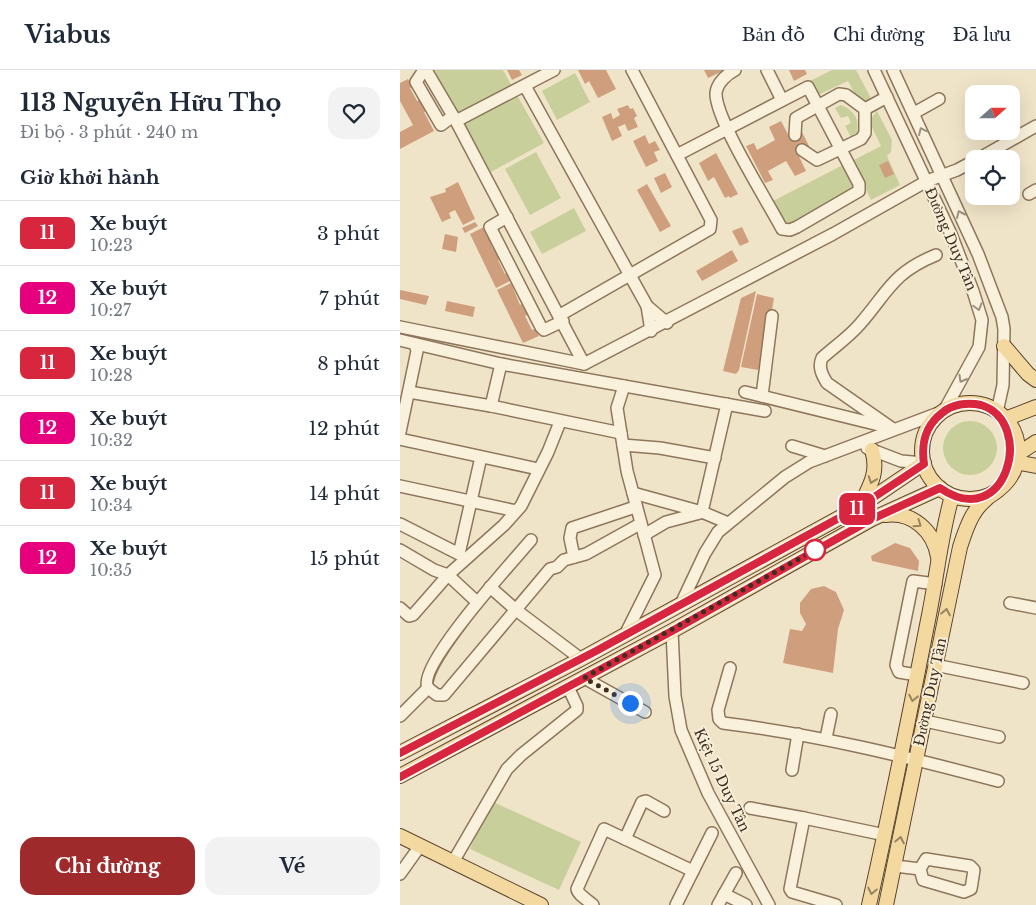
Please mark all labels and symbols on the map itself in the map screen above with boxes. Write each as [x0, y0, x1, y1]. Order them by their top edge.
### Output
north arrow [965, 85, 1020, 140]
one-way arrow [918, 127, 928, 136]
street label: Đường Duy Tân [921, 185, 981, 294]
one-way arrow [956, 210, 967, 219]
one-way arrow [973, 303, 983, 311]
one-way arrow [959, 374, 969, 383]
one-way arrow [868, 475, 878, 483]
line badge: 11 [834, 493, 880, 525]
one-way arrow [912, 518, 922, 527]
unlabelled marker [804, 539, 826, 561]
one-way arrow [940, 608, 951, 617]
street label: Đường Duy Tân [910, 636, 950, 748]
your location [618, 691, 643, 716]
one-way arrow [908, 694, 919, 702]
street label: Kiệt 15 Duy Tân [690, 725, 754, 835]
one-way arrow [894, 836, 904, 845]
one-way arrow [868, 887, 878, 896]

